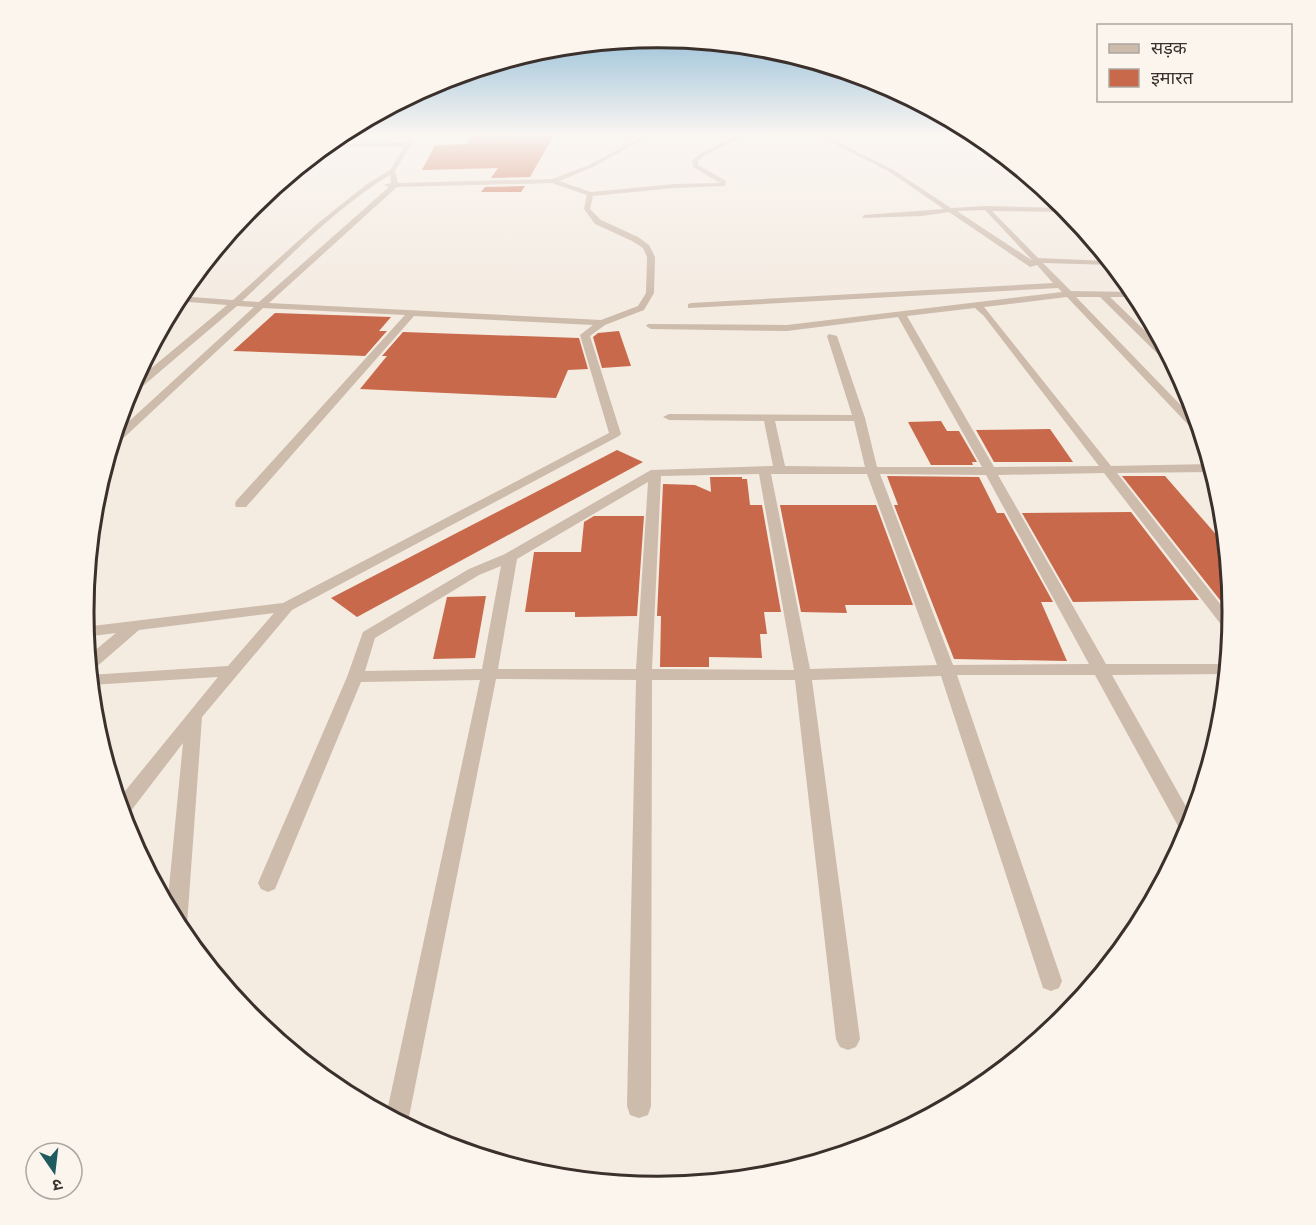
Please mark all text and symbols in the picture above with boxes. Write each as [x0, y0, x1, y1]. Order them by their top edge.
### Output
legend [1097, 24, 1292, 102]
text: सड़क [1151, 37, 1188, 59]
text: इमारत [1151, 67, 1194, 89]
north arrow [24, 1141, 84, 1201]
text: उ [50, 1174, 64, 1196]

